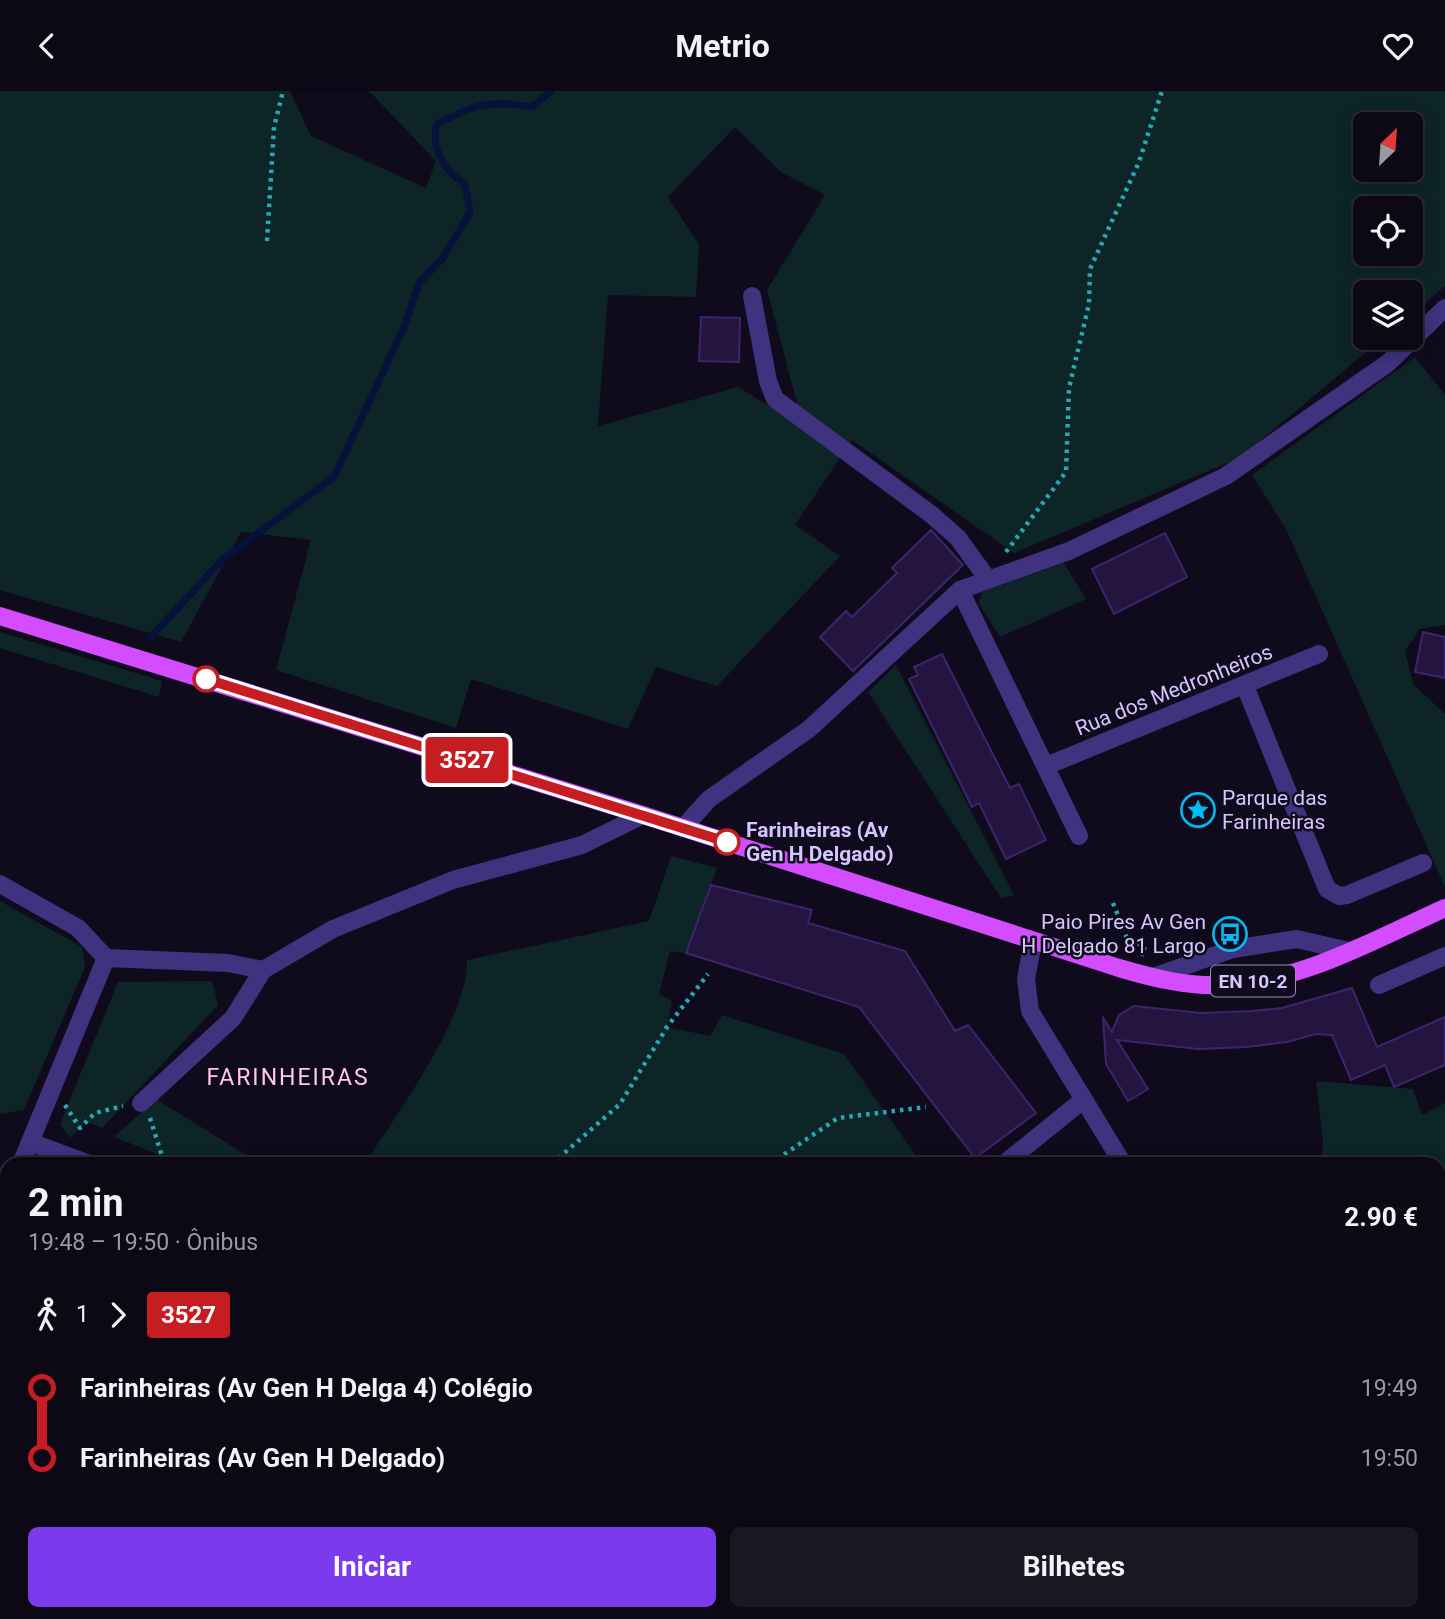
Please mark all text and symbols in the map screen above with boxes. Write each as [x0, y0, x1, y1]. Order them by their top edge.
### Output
icon: back [28, 27, 66, 65]
text: Metrio [675, 27, 770, 65]
icon: heart [1379, 27, 1417, 65]
north arrow [1353, 112, 1423, 182]
map controls [1353, 112, 1423, 350]
button: locate [1353, 196, 1423, 266]
button: layers [1353, 280, 1423, 350]
street label: Rua dos Medronheiros [1072, 639, 1276, 741]
unlabelled marker [193, 666, 219, 692]
line badge: 3527 [418, 737, 516, 783]
text: 3527 [439, 746, 495, 774]
place label: Parque das Farinheiras [1222, 786, 1327, 834]
place icon: Parque das Farinheiras [1179, 791, 1217, 829]
place label: Farinheiras (Av Gen H Delgado) [746, 818, 894, 866]
marker: Farinheiras (Av Gen H Delgado) [714, 829, 740, 855]
place label: Paio Pires Av Gen H Delgado 81 Largo [1021, 910, 1206, 958]
bus stop icon: Paio Pires Av Gen H Delgado 81 Largo [1211, 915, 1249, 953]
road number: EN 10-2 [1211, 965, 1295, 997]
district label: FARINHEIRAS [206, 1064, 370, 1091]
text: 2 min [28, 1181, 124, 1225]
text: 2.90 € [1344, 1202, 1418, 1232]
text: 19:48 – 19:50 · Ônibus [28, 1229, 258, 1256]
icon: walk [28, 1296, 66, 1334]
icon: forward [99, 1296, 137, 1334]
text: 1 [76, 1301, 89, 1328]
text: 3527 [161, 1301, 216, 1329]
text: Farinheiras (Av Gen H Delga 4) Colégio [80, 1373, 533, 1403]
text: 19:49 [1361, 1375, 1418, 1402]
text: Farinheiras (Av Gen H Delgado) [80, 1443, 445, 1473]
text: 19:50 [1361, 1445, 1418, 1472]
button: Iniciar [28, 1527, 716, 1607]
button: Bilhetes [730, 1527, 1418, 1607]

